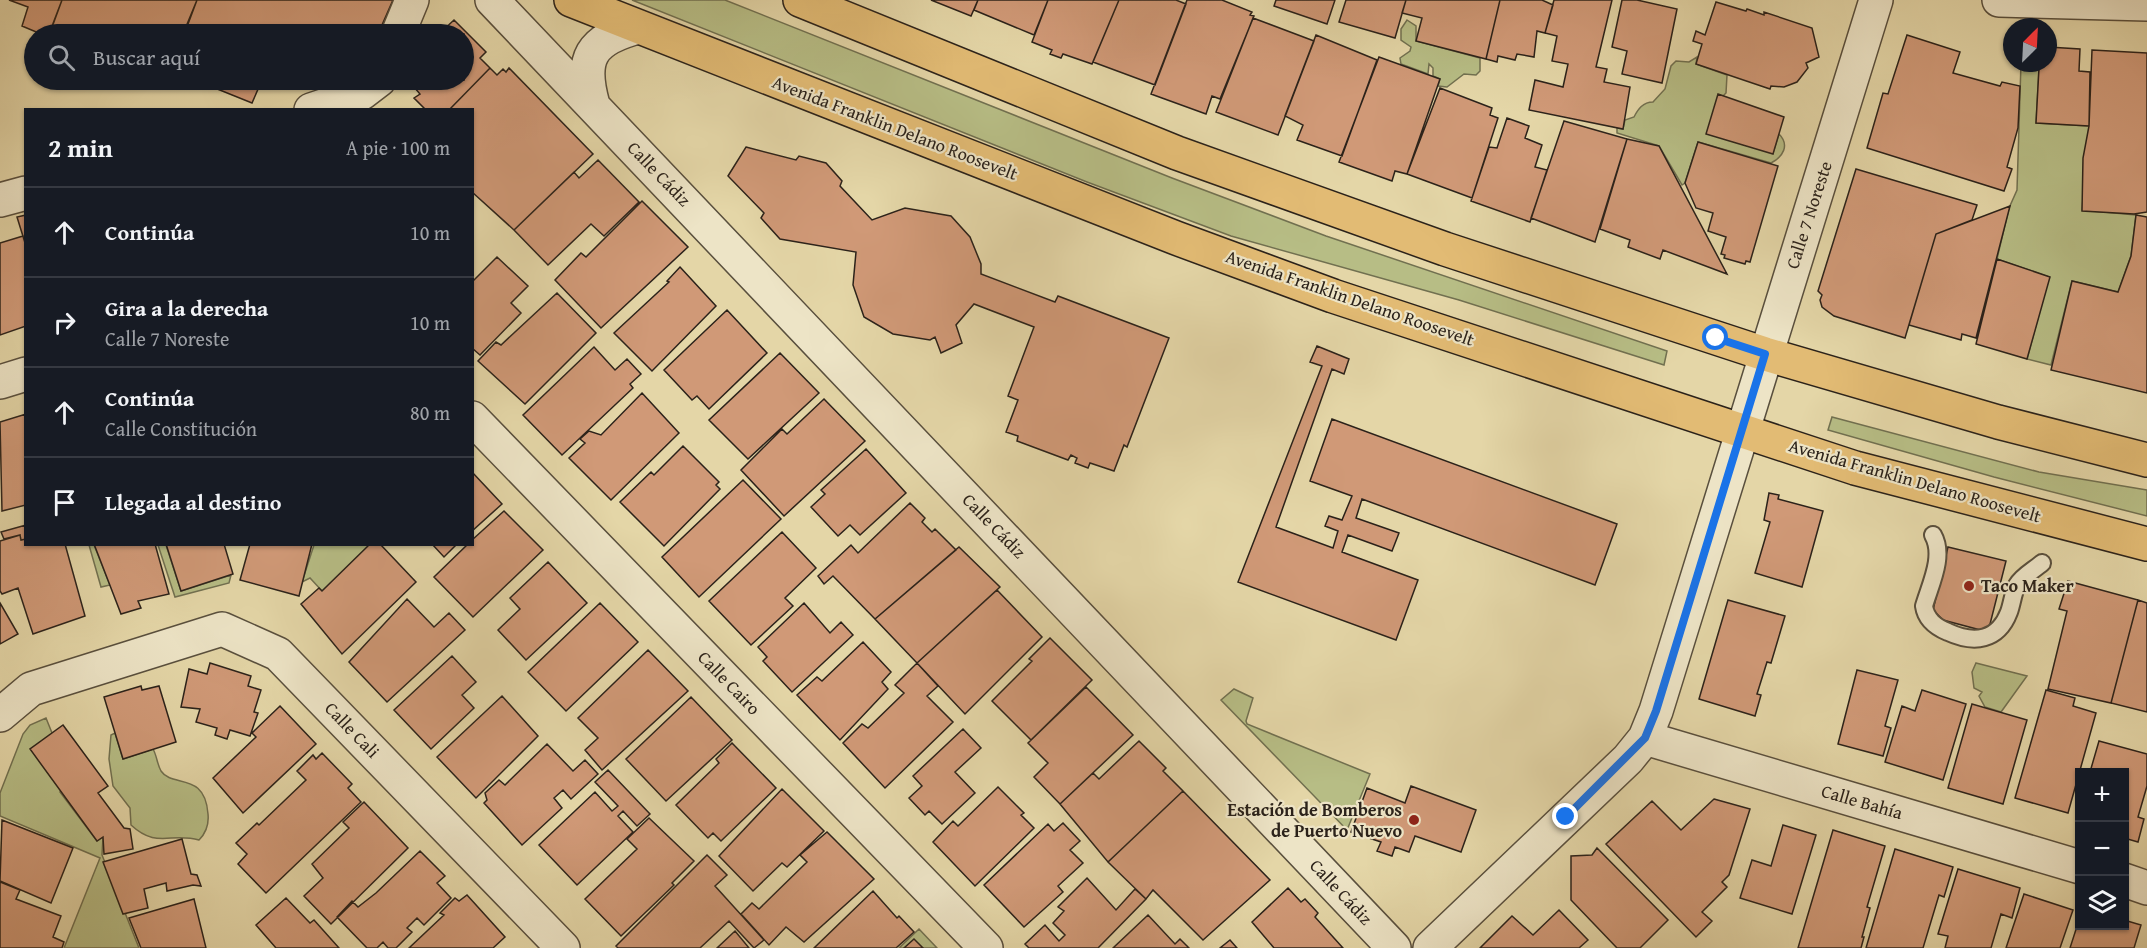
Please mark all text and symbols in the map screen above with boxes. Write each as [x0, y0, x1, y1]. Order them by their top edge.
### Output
north arrow [2003, 18, 2057, 72]
search box [24, 24, 474, 90]
icon: search [45, 41, 78, 74]
text: Buscar aquí [93, 41, 200, 73]
street label: Avenida Franklin Delano Roosevelt [768, 68, 1023, 187]
text: 2 min [48, 128, 113, 167]
text: A pie · 100 m [346, 133, 450, 162]
street label: Calle Cádiz [621, 135, 698, 212]
street label: Calle 7 Noreste [1778, 157, 1839, 272]
icon: ahead [48, 216, 81, 249]
text: Continúa [105, 216, 194, 248]
text: 10 m [410, 218, 450, 247]
street label: Avenida Franklin Delano Roosevelt [1222, 242, 1479, 353]
text: Gira a la derecha [105, 292, 268, 324]
icon: right [48, 306, 81, 339]
text: 10 m [410, 308, 450, 337]
text: Calle 7 Noreste [105, 324, 229, 353]
route start [1702, 324, 1728, 350]
text: Continúa [105, 382, 194, 414]
icon: ahead [48, 396, 81, 429]
text: 80 m [410, 398, 450, 427]
text: Calle Constitución [105, 414, 257, 443]
street label: Avenida Franklin Delano Roosevelt [1786, 432, 2045, 530]
icon: arrive [48, 486, 81, 519]
text: Llegada al destino [105, 486, 281, 518]
street label: Calle Cádiz [956, 487, 1033, 564]
place label: Taco Maker [1981, 572, 2074, 599]
marker: Taco Maker [1962, 579, 1976, 593]
street label: Calle Cairo [692, 644, 767, 721]
street label: Calle Cali [319, 695, 386, 764]
map controls [2075, 768, 2129, 930]
button: + [2075, 768, 2129, 822]
street label: Calle Bahía [1818, 777, 1906, 826]
place label: Estación de Bomberos de Puerto Nuevo [1227, 796, 1402, 844]
route end [1552, 803, 1578, 829]
marker: Estación de Bomberos de Puerto Nuevo [1407, 813, 1421, 827]
button: − [2075, 822, 2129, 876]
street label: Calle Cádiz [1304, 853, 1379, 931]
button: layers [2075, 876, 2129, 930]

